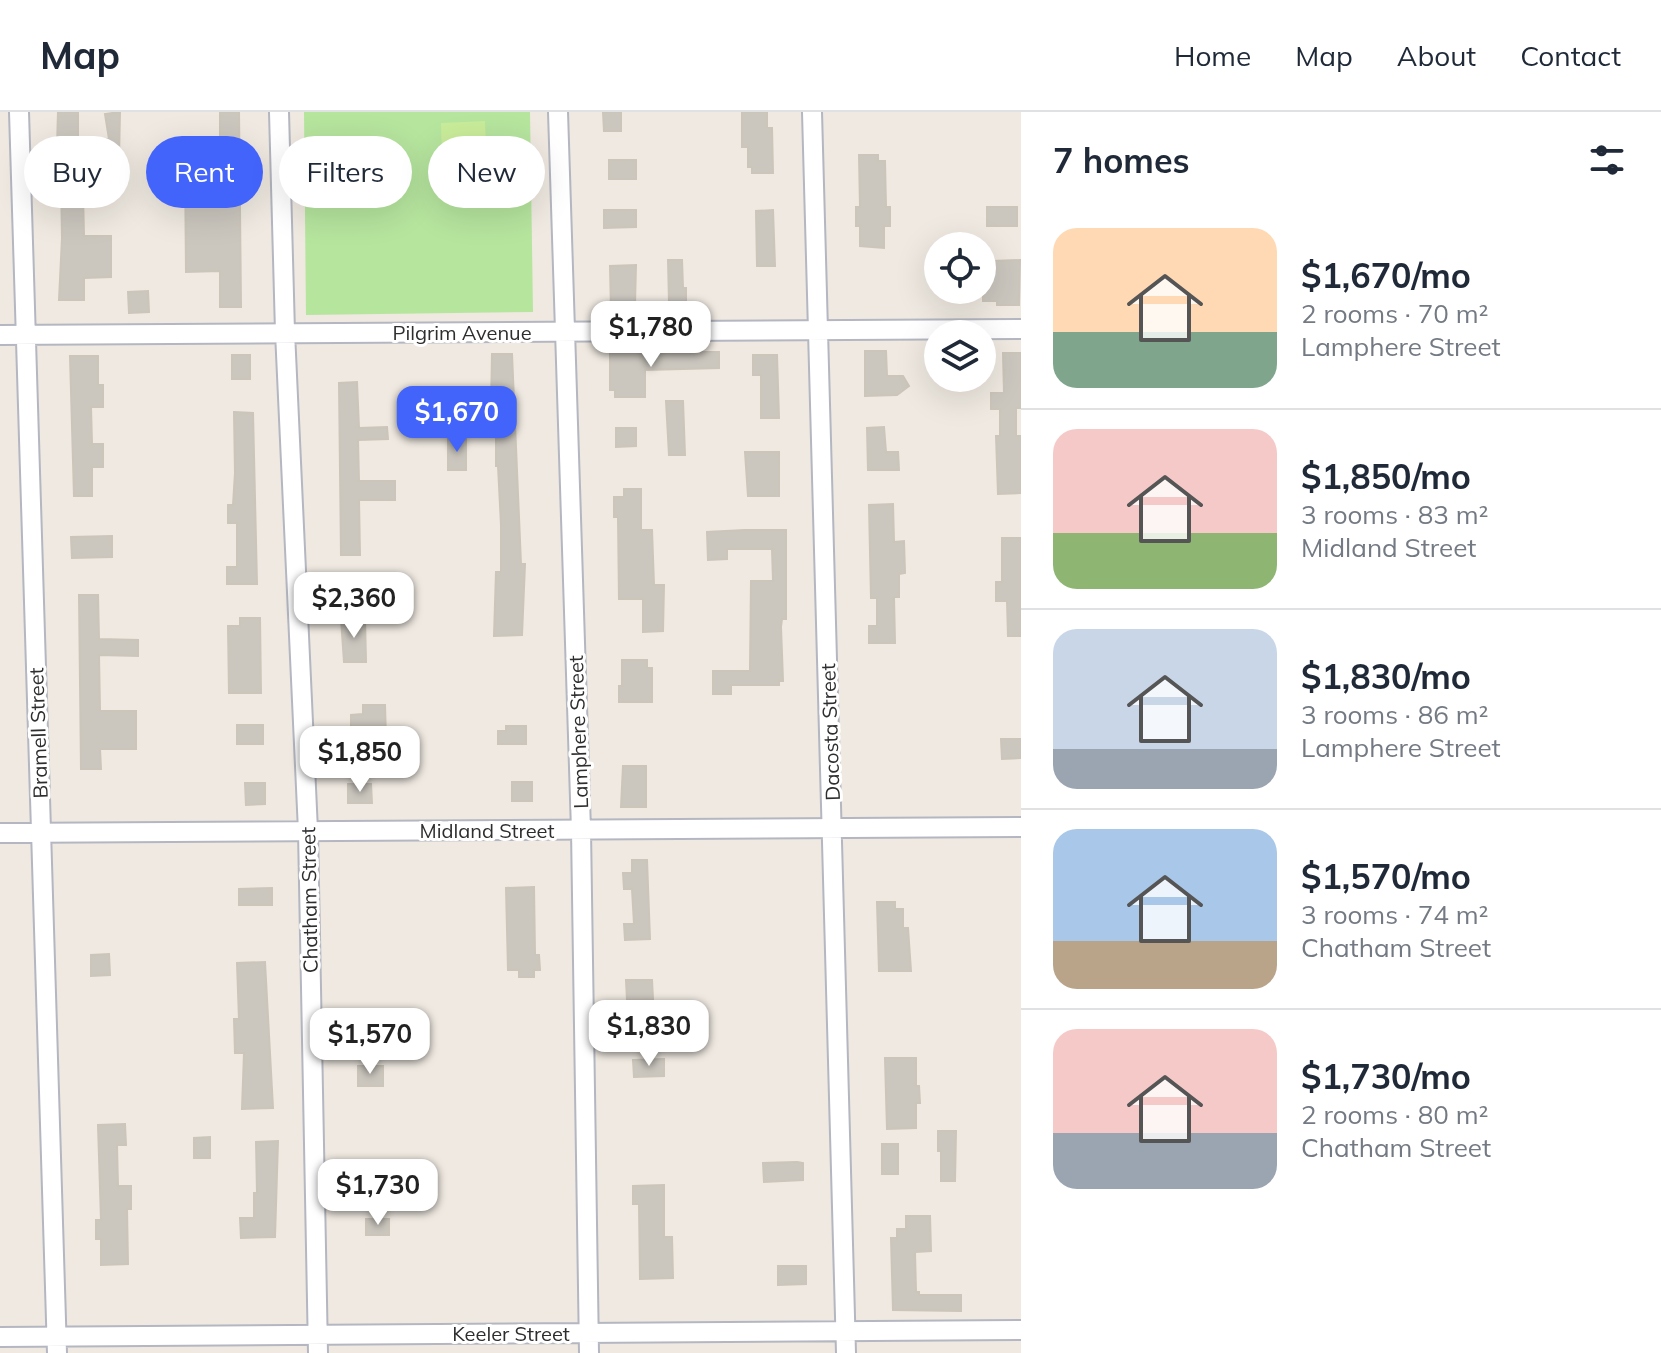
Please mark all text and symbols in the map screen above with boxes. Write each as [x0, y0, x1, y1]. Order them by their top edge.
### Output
text: Map [40, 31, 120, 79]
text: Home [1174, 38, 1251, 73]
text: Map [1295, 38, 1353, 73]
text: About [1397, 38, 1476, 73]
text: Contact [1520, 38, 1621, 73]
chip: Buy [24, 136, 130, 208]
chip: Rent [146, 136, 263, 208]
chip: Filters [279, 136, 412, 208]
chip: New [428, 136, 545, 208]
icon: filters [1585, 138, 1629, 182]
text: 7 homes [1053, 139, 1190, 182]
map controls [924, 232, 996, 392]
button: locate [924, 232, 996, 304]
text: $1,670/mo [1301, 254, 1471, 297]
icon: home [1117, 260, 1213, 356]
text: 2 rooms · 70 m² [1301, 297, 1488, 330]
pin: $1,780 [586, 301, 716, 369]
text: $1,780 [609, 310, 693, 343]
street label: Pilgrim Avenue [392, 320, 532, 345]
button: layers [924, 320, 996, 392]
text: Lamphere Street [1301, 330, 1501, 363]
pin: $1,670 [392, 386, 522, 454]
text: $1,670 [415, 395, 499, 428]
text: $1,850/mo [1301, 455, 1471, 498]
icon: home [1117, 461, 1213, 557]
text: 3 rooms · 83 m² [1301, 498, 1488, 531]
text: Midland Street [1301, 531, 1476, 564]
pin: $2,360 [289, 572, 419, 640]
text: $2,360 [312, 581, 396, 614]
street label: Lamphere Street [563, 655, 593, 809]
text: $1,830/mo [1301, 655, 1471, 698]
icon: home [1117, 661, 1213, 757]
street label: Dacosta Street [815, 663, 845, 801]
street label: Bramell Street [23, 667, 53, 799]
text: 3 rooms · 86 m² [1301, 698, 1488, 731]
pin: $1,850 [295, 726, 425, 794]
text: Lamphere Street [1301, 731, 1501, 764]
text: $1,850 [318, 735, 402, 768]
street label: Midland Street [420, 818, 554, 843]
street label: Chatham Street [295, 827, 323, 973]
text: $1,570/mo [1301, 855, 1471, 898]
icon: home [1117, 861, 1213, 957]
text: 3 rooms · 74 m² [1301, 898, 1488, 931]
text: Chatham Street [1301, 931, 1491, 964]
pin: $1,830 [584, 1000, 714, 1068]
pin: $1,570 [305, 1008, 435, 1076]
text: $1,830 [607, 1009, 691, 1042]
text: $1,570 [328, 1017, 412, 1050]
text: $1,730/mo [1301, 1055, 1471, 1098]
icon: home [1117, 1061, 1213, 1157]
text: 2 rooms · 80 m² [1301, 1098, 1488, 1131]
text: Chatham Street [1301, 1131, 1491, 1164]
pin: $1,730 [313, 1159, 443, 1227]
text: $1,730 [336, 1168, 420, 1201]
street label: Keeler Street [452, 1321, 570, 1346]

